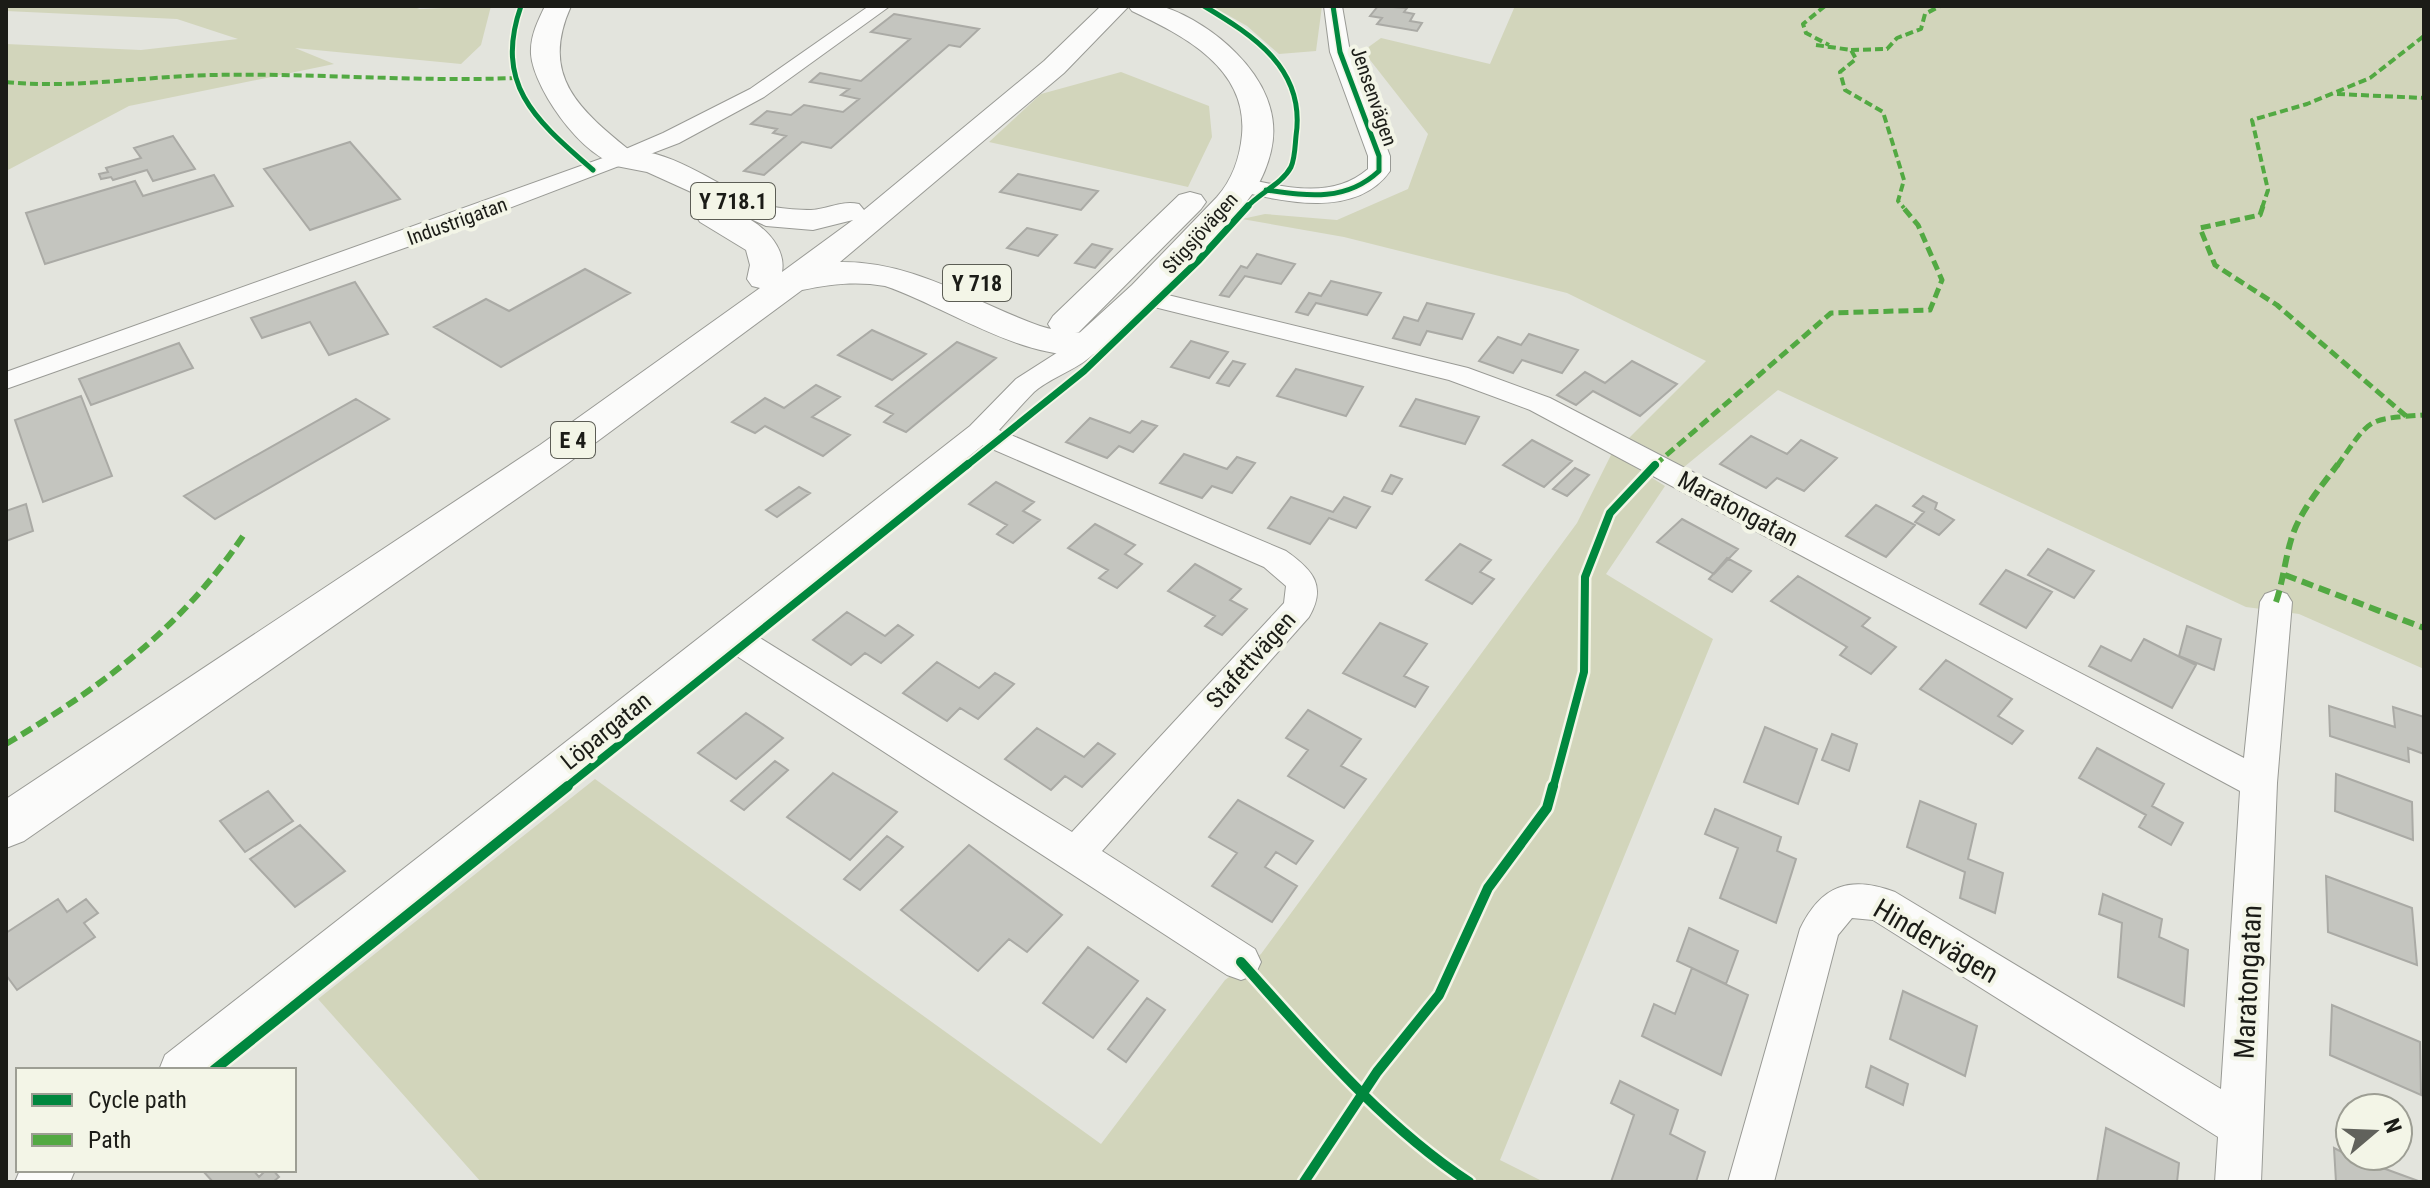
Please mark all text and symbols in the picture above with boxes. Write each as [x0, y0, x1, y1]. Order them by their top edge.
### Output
street label: Jensenvägen [1346, 43, 1402, 149]
road number: Y 718.1 [691, 183, 775, 219]
street label: Stigsjövägen [1157, 187, 1243, 279]
street label: Industrigatan [404, 192, 510, 250]
road number: Y 718 [943, 265, 1011, 301]
road number: E 4 [551, 422, 595, 458]
street label: Maratongatan [1673, 466, 1803, 552]
street label: Stafettvägen [1200, 606, 1302, 714]
street label: Löpargatan [555, 686, 657, 776]
street label: Hindervägen [1868, 892, 2004, 990]
street label: Maratongatan [2227, 904, 2269, 1060]
legend [16, 1068, 296, 1172]
text: Cycle path [88, 1086, 187, 1114]
north arrow [2334, 1092, 2414, 1172]
text: N [2378, 1115, 2406, 1136]
text: Path [88, 1126, 131, 1154]

